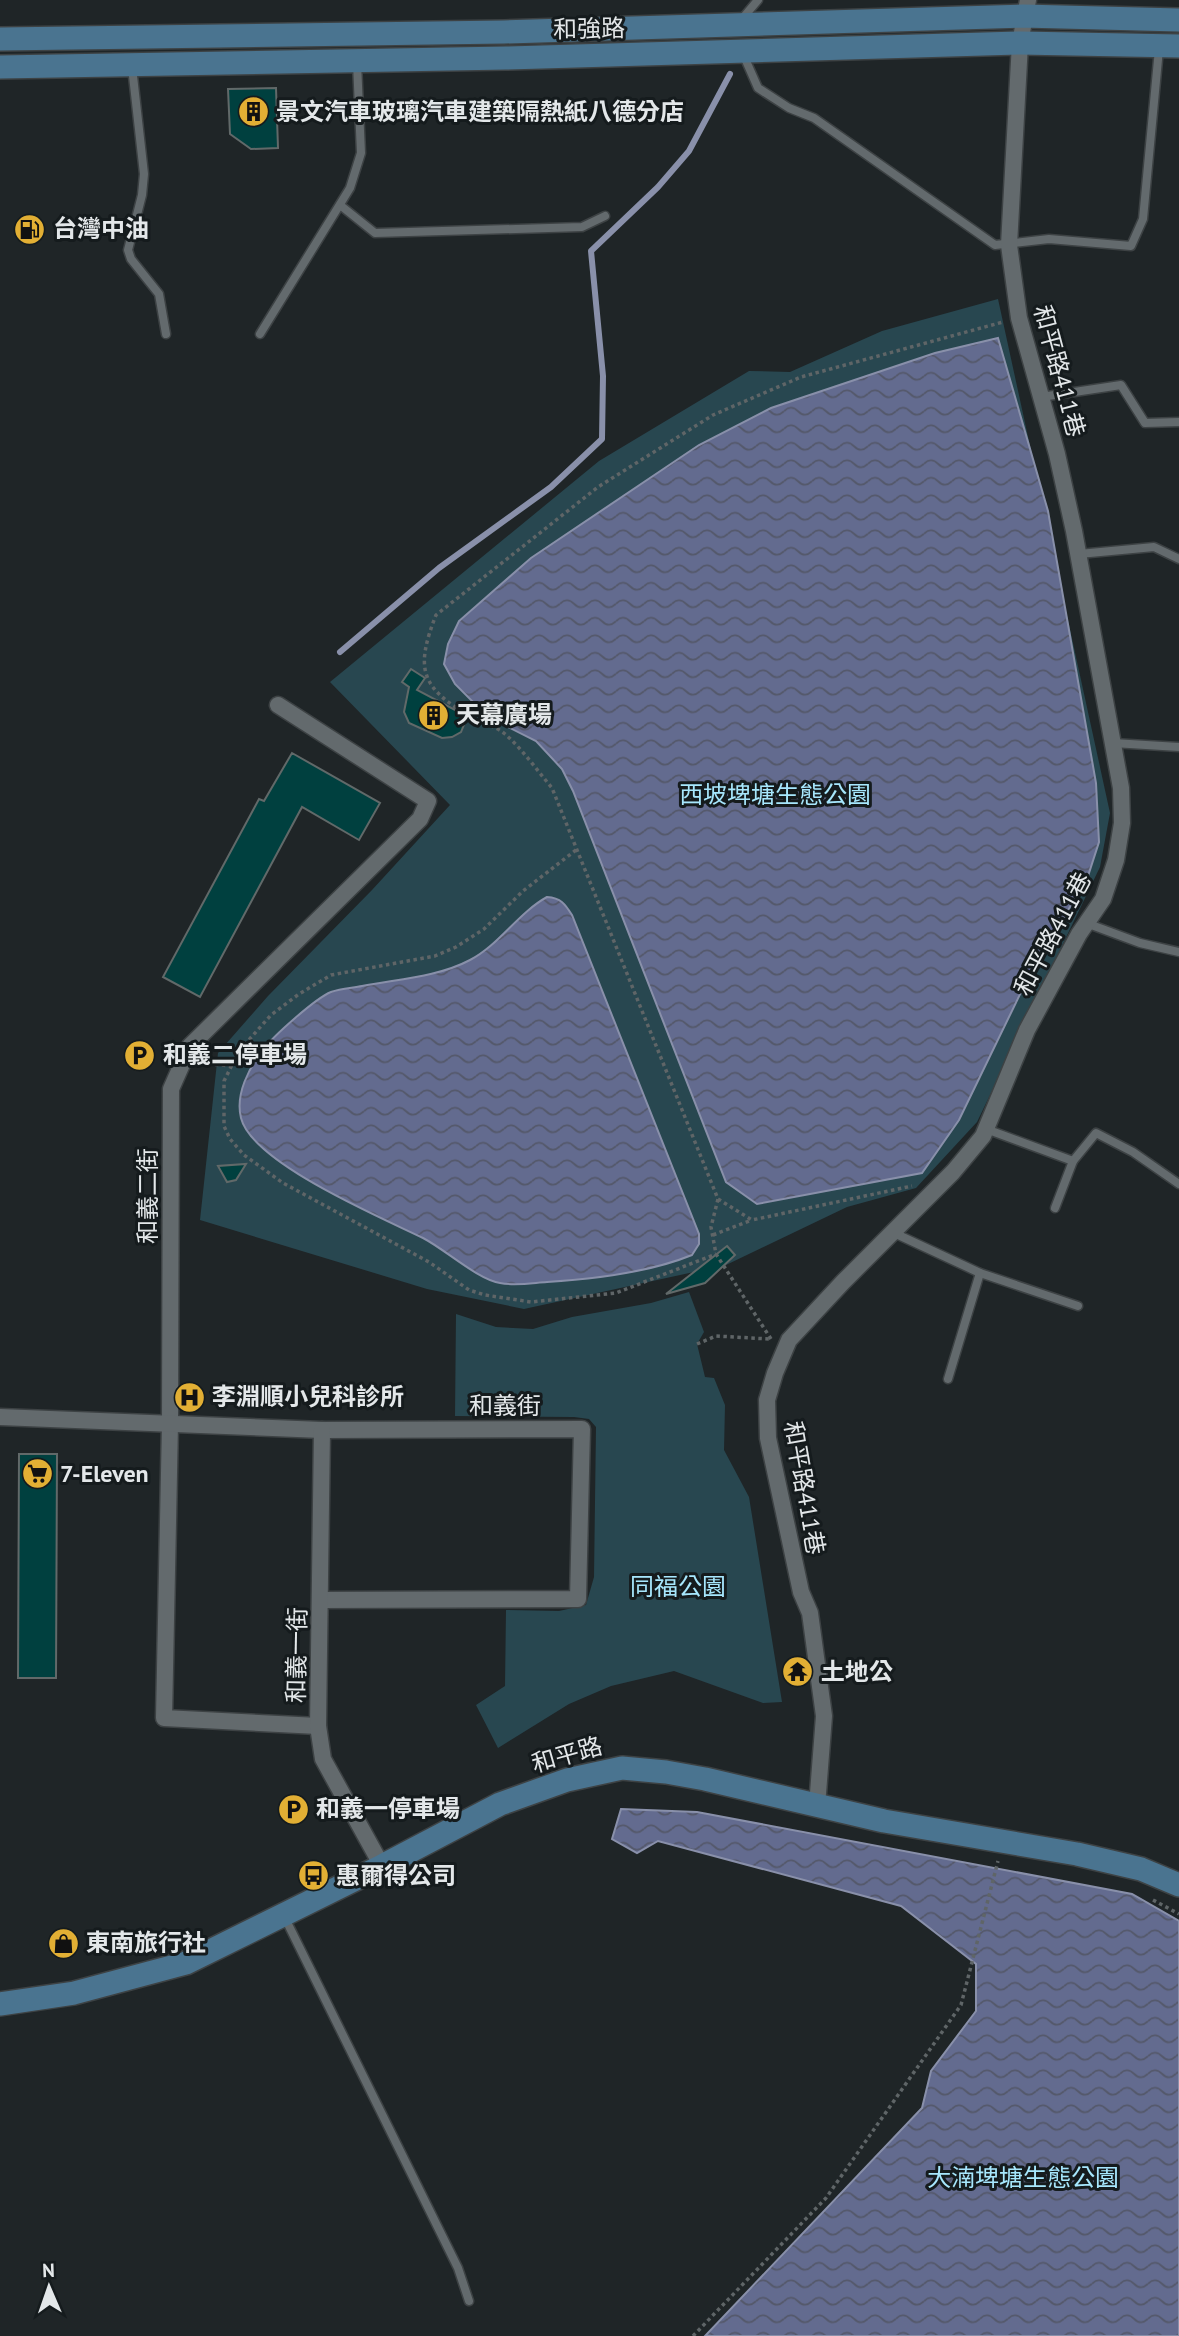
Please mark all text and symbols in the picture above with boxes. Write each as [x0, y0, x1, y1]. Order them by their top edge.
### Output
street label: 和強路 [553, 12, 625, 45]
building icon: 景文汽車玻璃汽車建築隔熱紙八德分店 [236, 95, 270, 129]
place label: 景文汽車玻璃汽車建築隔熱紙八德分店 [276, 96, 684, 127]
fuel station icon: 台灣中油 [13, 212, 47, 246]
place label: 台灣中油 [53, 213, 149, 244]
street label: 和平路411巷 [1027, 302, 1092, 440]
building icon: 天幕廣場 [416, 698, 450, 732]
place label: 天幕廣場 [456, 699, 552, 730]
park label: 西坡埤塘生態公園 [679, 779, 871, 810]
street label: 和平路411巷 [1007, 867, 1098, 1001]
parking icon: 和義二停車場 [123, 1038, 157, 1072]
place label: 和義二停車場 [163, 1039, 307, 1070]
street label: 和義二街 [132, 1148, 163, 1244]
hospital icon: 李淵順小兒科診所 [172, 1380, 206, 1414]
place label: 李淵順小兒科診所 [212, 1381, 404, 1412]
street label: 和義街 [469, 1390, 541, 1421]
street label: 和平路411巷 [777, 1419, 831, 1557]
supermarket icon: 7-Eleven [20, 1457, 54, 1491]
place label: 7-Eleven [60, 1458, 149, 1489]
park label: 同福公園 [630, 1571, 726, 1602]
street label: 和義一街 [280, 1607, 313, 1703]
temple icon: 土地公 [781, 1655, 815, 1689]
place label: 土地公 [821, 1656, 893, 1687]
street label: 和平路 [528, 1730, 606, 1779]
parking icon: 和義一停車場 [276, 1792, 310, 1826]
place label: 和義一停車場 [316, 1793, 460, 1824]
bus stop icon: 惠爾得公司 [296, 1859, 330, 1893]
place label: 惠爾得公司 [336, 1860, 456, 1891]
shop icon: 東南旅行社 [46, 1926, 80, 1960]
place label: 東南旅行社 [86, 1927, 206, 1958]
park label: 大湳埤塘生態公園 [927, 2162, 1119, 2193]
north arrow [14, 2252, 84, 2322]
text: N [42, 2258, 55, 2282]

